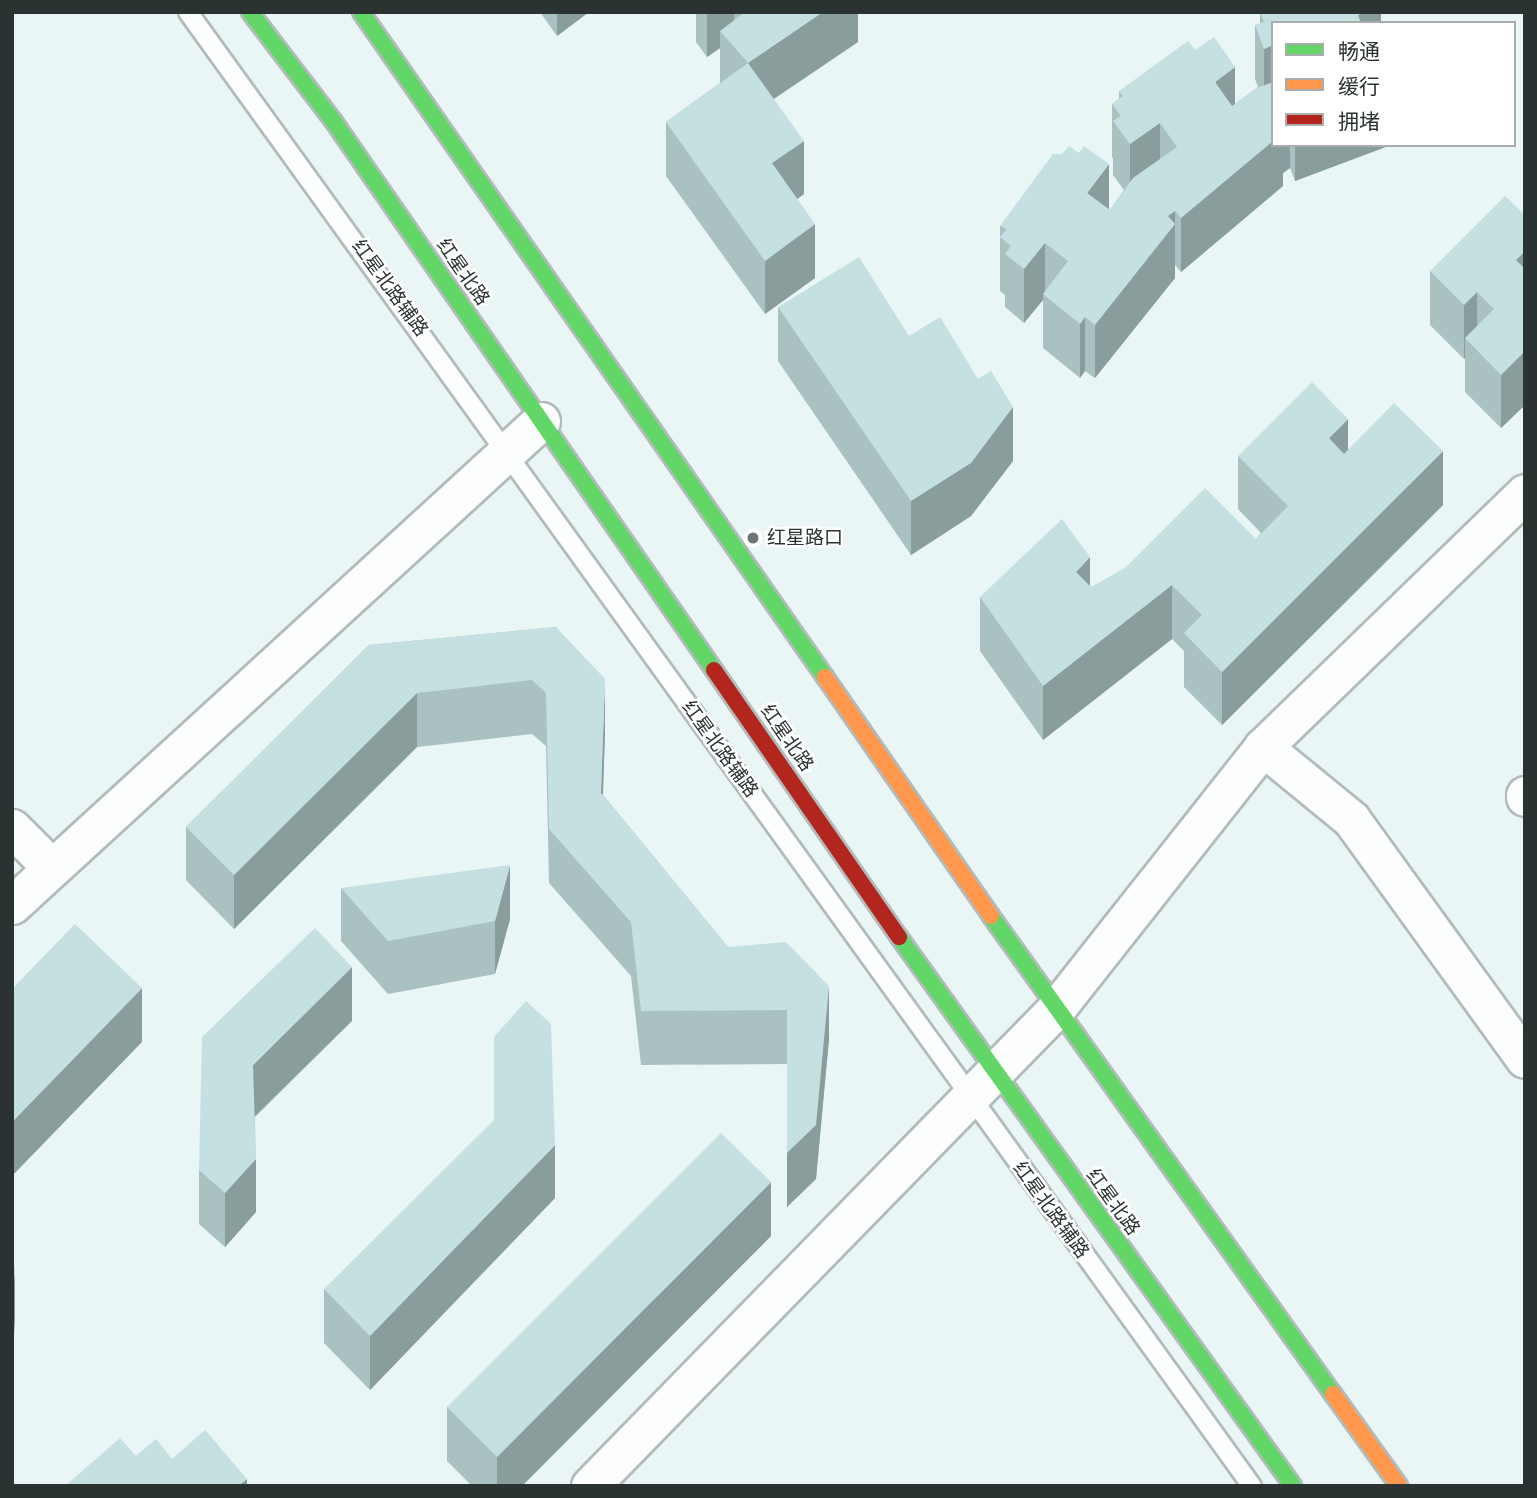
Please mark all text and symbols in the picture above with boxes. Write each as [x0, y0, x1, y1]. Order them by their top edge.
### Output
legend [1271, 21, 1516, 147]
text: 畅通 [1338, 39, 1380, 64]
text: 缓行 [1338, 74, 1380, 99]
text: 拥堵 [1338, 109, 1380, 134]
street label: 红星北路 [432, 234, 494, 310]
street label: 红星北路辅路 [347, 235, 433, 341]
place label: 红星路口 [767, 527, 843, 549]
marker: 红星路口 [745, 530, 761, 546]
street label: 红星北路辅路 [677, 696, 763, 802]
street label: 红星北路 [756, 700, 818, 776]
street label: 红星北路辅路 [1008, 1157, 1094, 1263]
street label: 红星北路 [1081, 1165, 1145, 1239]

